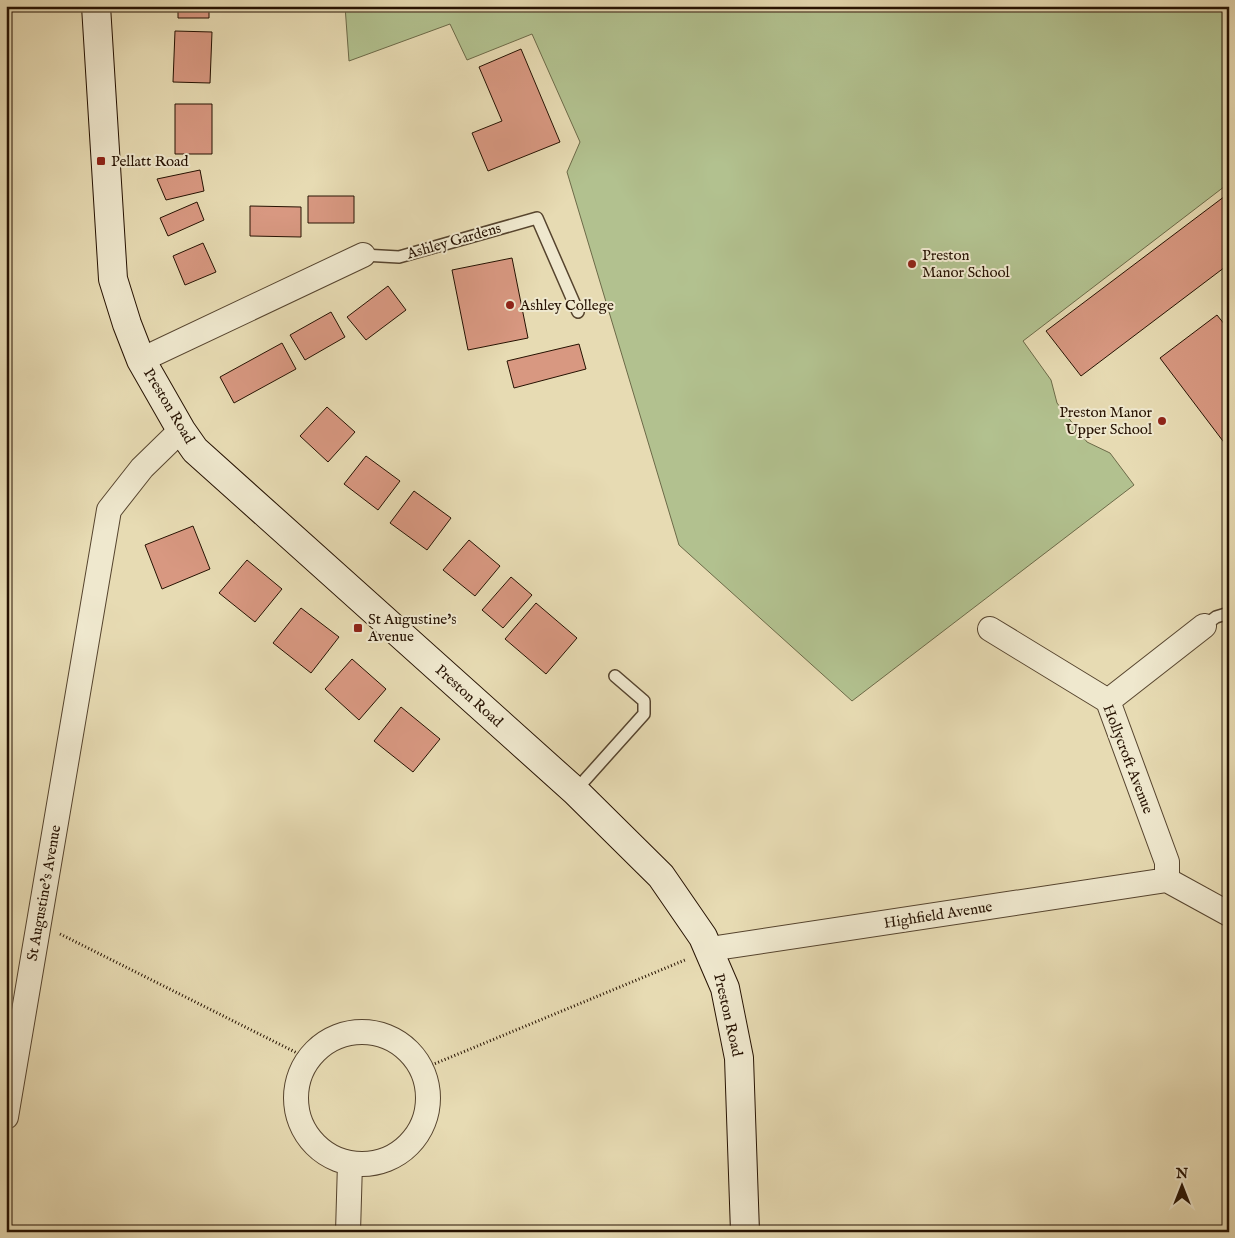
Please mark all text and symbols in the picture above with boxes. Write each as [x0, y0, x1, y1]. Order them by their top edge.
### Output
place label: Pellatt Road [111, 152, 190, 171]
marker: Pellatt Road [95, 155, 107, 167]
street label: Ashley Gardens [404, 218, 503, 264]
place label: Preston Manor School [922, 246, 1011, 282]
marker: Preston Manor School [906, 258, 918, 270]
place label: Ashley College [519, 296, 614, 315]
marker: Ashley College [504, 299, 516, 311]
street label: Preston Road [139, 365, 199, 448]
place label: Preston Manor Upper School [1059, 403, 1153, 439]
marker: Preston Manor Upper School [1156, 415, 1168, 427]
place label: St Augustine's Avenue [367, 610, 457, 646]
marker: St Augustine's Avenue [352, 622, 364, 634]
street label: Preston Road [431, 661, 508, 732]
street label: Hollycroft Avenue [1098, 702, 1158, 816]
street label: St Augustine's Avenue [23, 823, 65, 962]
street label: Highfield Avenue [882, 897, 994, 933]
street label: Preston Road [709, 972, 747, 1059]
north arrow [1158, 1160, 1208, 1210]
text: N [1175, 1165, 1188, 1183]

